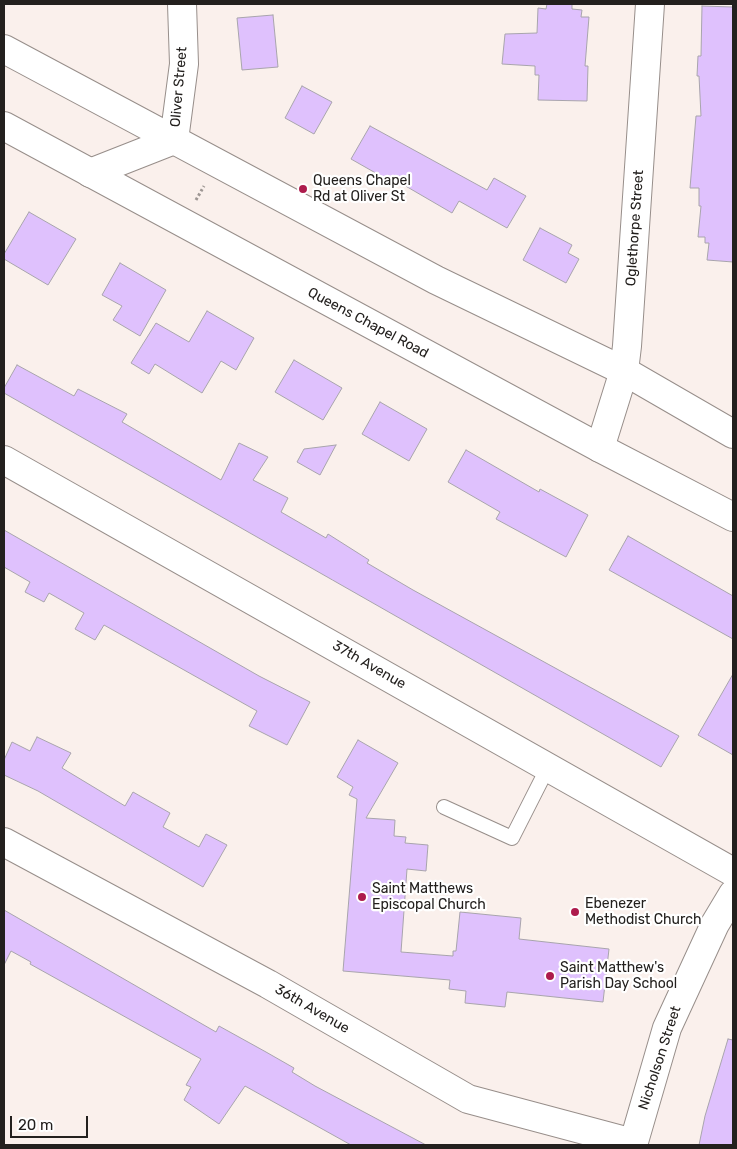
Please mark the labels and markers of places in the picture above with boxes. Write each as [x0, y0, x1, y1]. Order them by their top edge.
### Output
place label: Queens Chapel Rd at Oliver St [313, 173, 411, 206]
marker: Queens Chapel Rd at Oliver St [297, 183, 309, 195]
place label: Saint Matthews Episcopal Church [372, 881, 486, 914]
marker: Saint Matthews Episcopal Church [356, 891, 368, 903]
place label: Ebenezer Methodist Church [585, 896, 701, 929]
marker: Ebenezer Methodist Church [569, 906, 581, 918]
place label: Saint Matthew's Parish Day School [560, 960, 677, 992]
marker: Saint Matthew's Parish Day School [544, 970, 556, 982]

